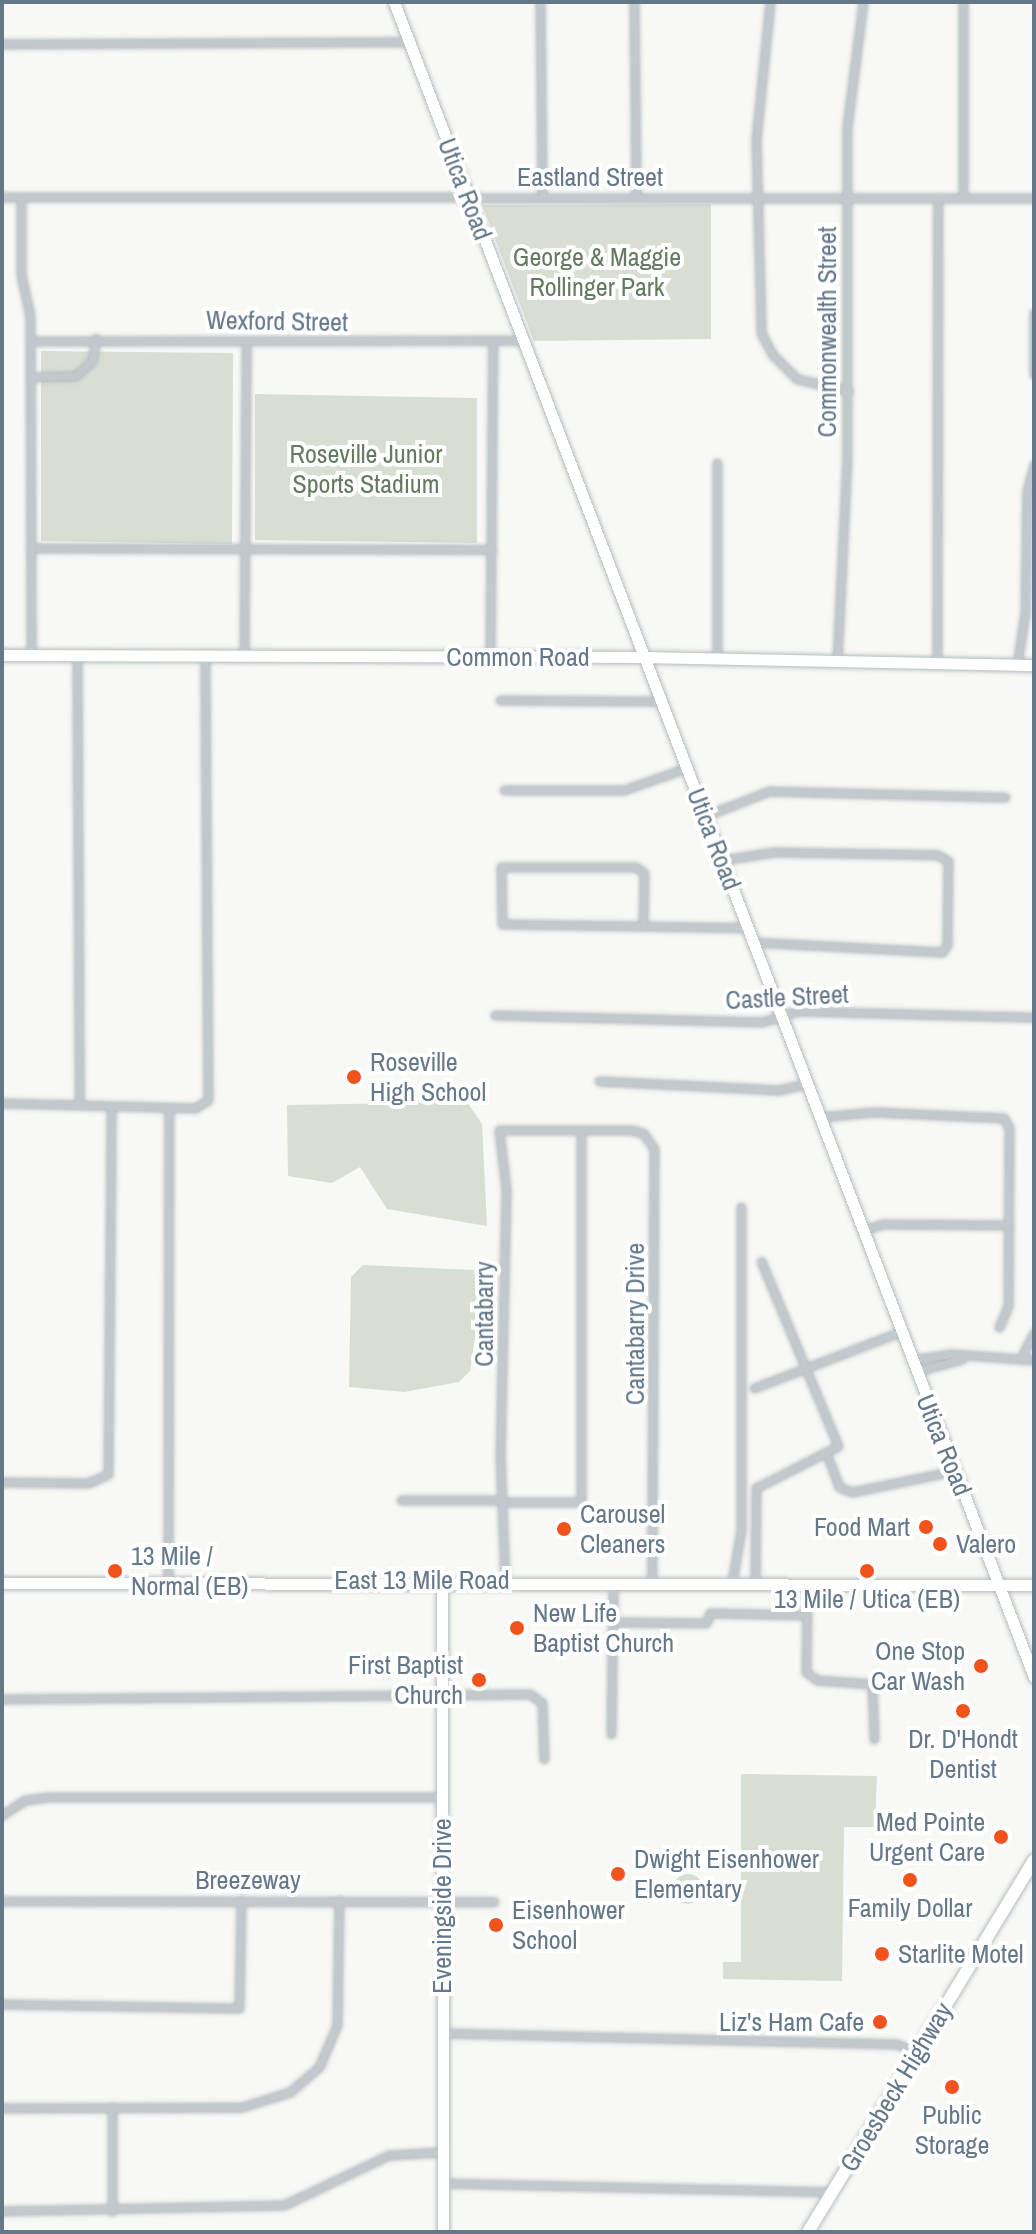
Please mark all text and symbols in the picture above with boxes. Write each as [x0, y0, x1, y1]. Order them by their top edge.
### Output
street label: Utica Road [431, 134, 499, 244]
street label: Eastland Street [517, 161, 663, 193]
street label: Commonwealth Street [811, 227, 843, 437]
park label: George & Maggie Rollinger Park [513, 241, 681, 302]
street label: Wexford Street [206, 304, 348, 338]
park label: Roseville Junior Sports Stadium [290, 438, 442, 500]
street label: Common Road [446, 641, 590, 673]
street label: Utica Road [680, 784, 748, 894]
street label: Castle Street [725, 978, 849, 1016]
place label: Roseville High School [370, 1046, 486, 1108]
marker: Roseville High School [345, 1068, 363, 1086]
street label: Cantabarry Drive [619, 1243, 651, 1405]
street label: Cantabarry [468, 1261, 500, 1367]
street label: Utica Road [910, 1390, 978, 1500]
place label: Carousel Cleaners [580, 1498, 665, 1560]
place label: Food Mart [814, 1511, 910, 1543]
marker: Food Mart [917, 1518, 935, 1536]
marker: Carousel Cleaners [555, 1520, 573, 1538]
place label: Valero [956, 1528, 1016, 1560]
marker: Valero [931, 1535, 949, 1553]
place label: 13 Mile / Normal (EB) [131, 1540, 248, 1602]
marker: 13 Mile / Normal (EB) [106, 1562, 124, 1580]
marker: 13 Mile / Utica (EB) [858, 1562, 876, 1580]
street label: East 13 Mile Road [334, 1564, 510, 1596]
place label: 13 Mile / Utica (EB) [774, 1583, 960, 1615]
place label: New Life Baptist Church [533, 1597, 674, 1658]
marker: New Life Baptist Church [508, 1619, 526, 1637]
place label: One Stop Car Wash [871, 1635, 965, 1696]
place label: First Baptist Church [348, 1649, 463, 1710]
marker: One Stop Car Wash [972, 1657, 990, 1675]
marker: First Baptist Church [470, 1671, 488, 1689]
marker: Dr. D'Hondt Dentist [954, 1702, 972, 1720]
place label: Dr. D'Hondt Dentist [908, 1723, 1018, 1784]
place label: Med Pointe Urgent Care [869, 1806, 985, 1868]
street label: Eveningside Drive [426, 1818, 458, 1994]
marker: Med Pointe Urgent Care [992, 1828, 1010, 1846]
place label: Dwight Eisenhower Elementary [634, 1843, 819, 1904]
street label: Breezeway [195, 1864, 301, 1896]
marker: Dwight Eisenhower Elementary [609, 1865, 627, 1883]
marker: Family Dollar [901, 1871, 919, 1889]
place label: Family Dollar [848, 1892, 972, 1924]
place label: Eisenhower School [512, 1894, 625, 1956]
marker: Eisenhower School [487, 1916, 505, 1934]
place label: Starlite Motel [898, 1938, 1024, 1970]
marker: Starlite Motel [873, 1945, 891, 1963]
street label: Groesbeck Highway [833, 1997, 959, 2177]
place label: Liz's Ham Cafe [719, 2006, 864, 2038]
marker: Liz's Ham Cafe [871, 2013, 889, 2031]
marker: Public Storage [943, 2078, 961, 2096]
place label: Public Storage [915, 2099, 989, 2160]

